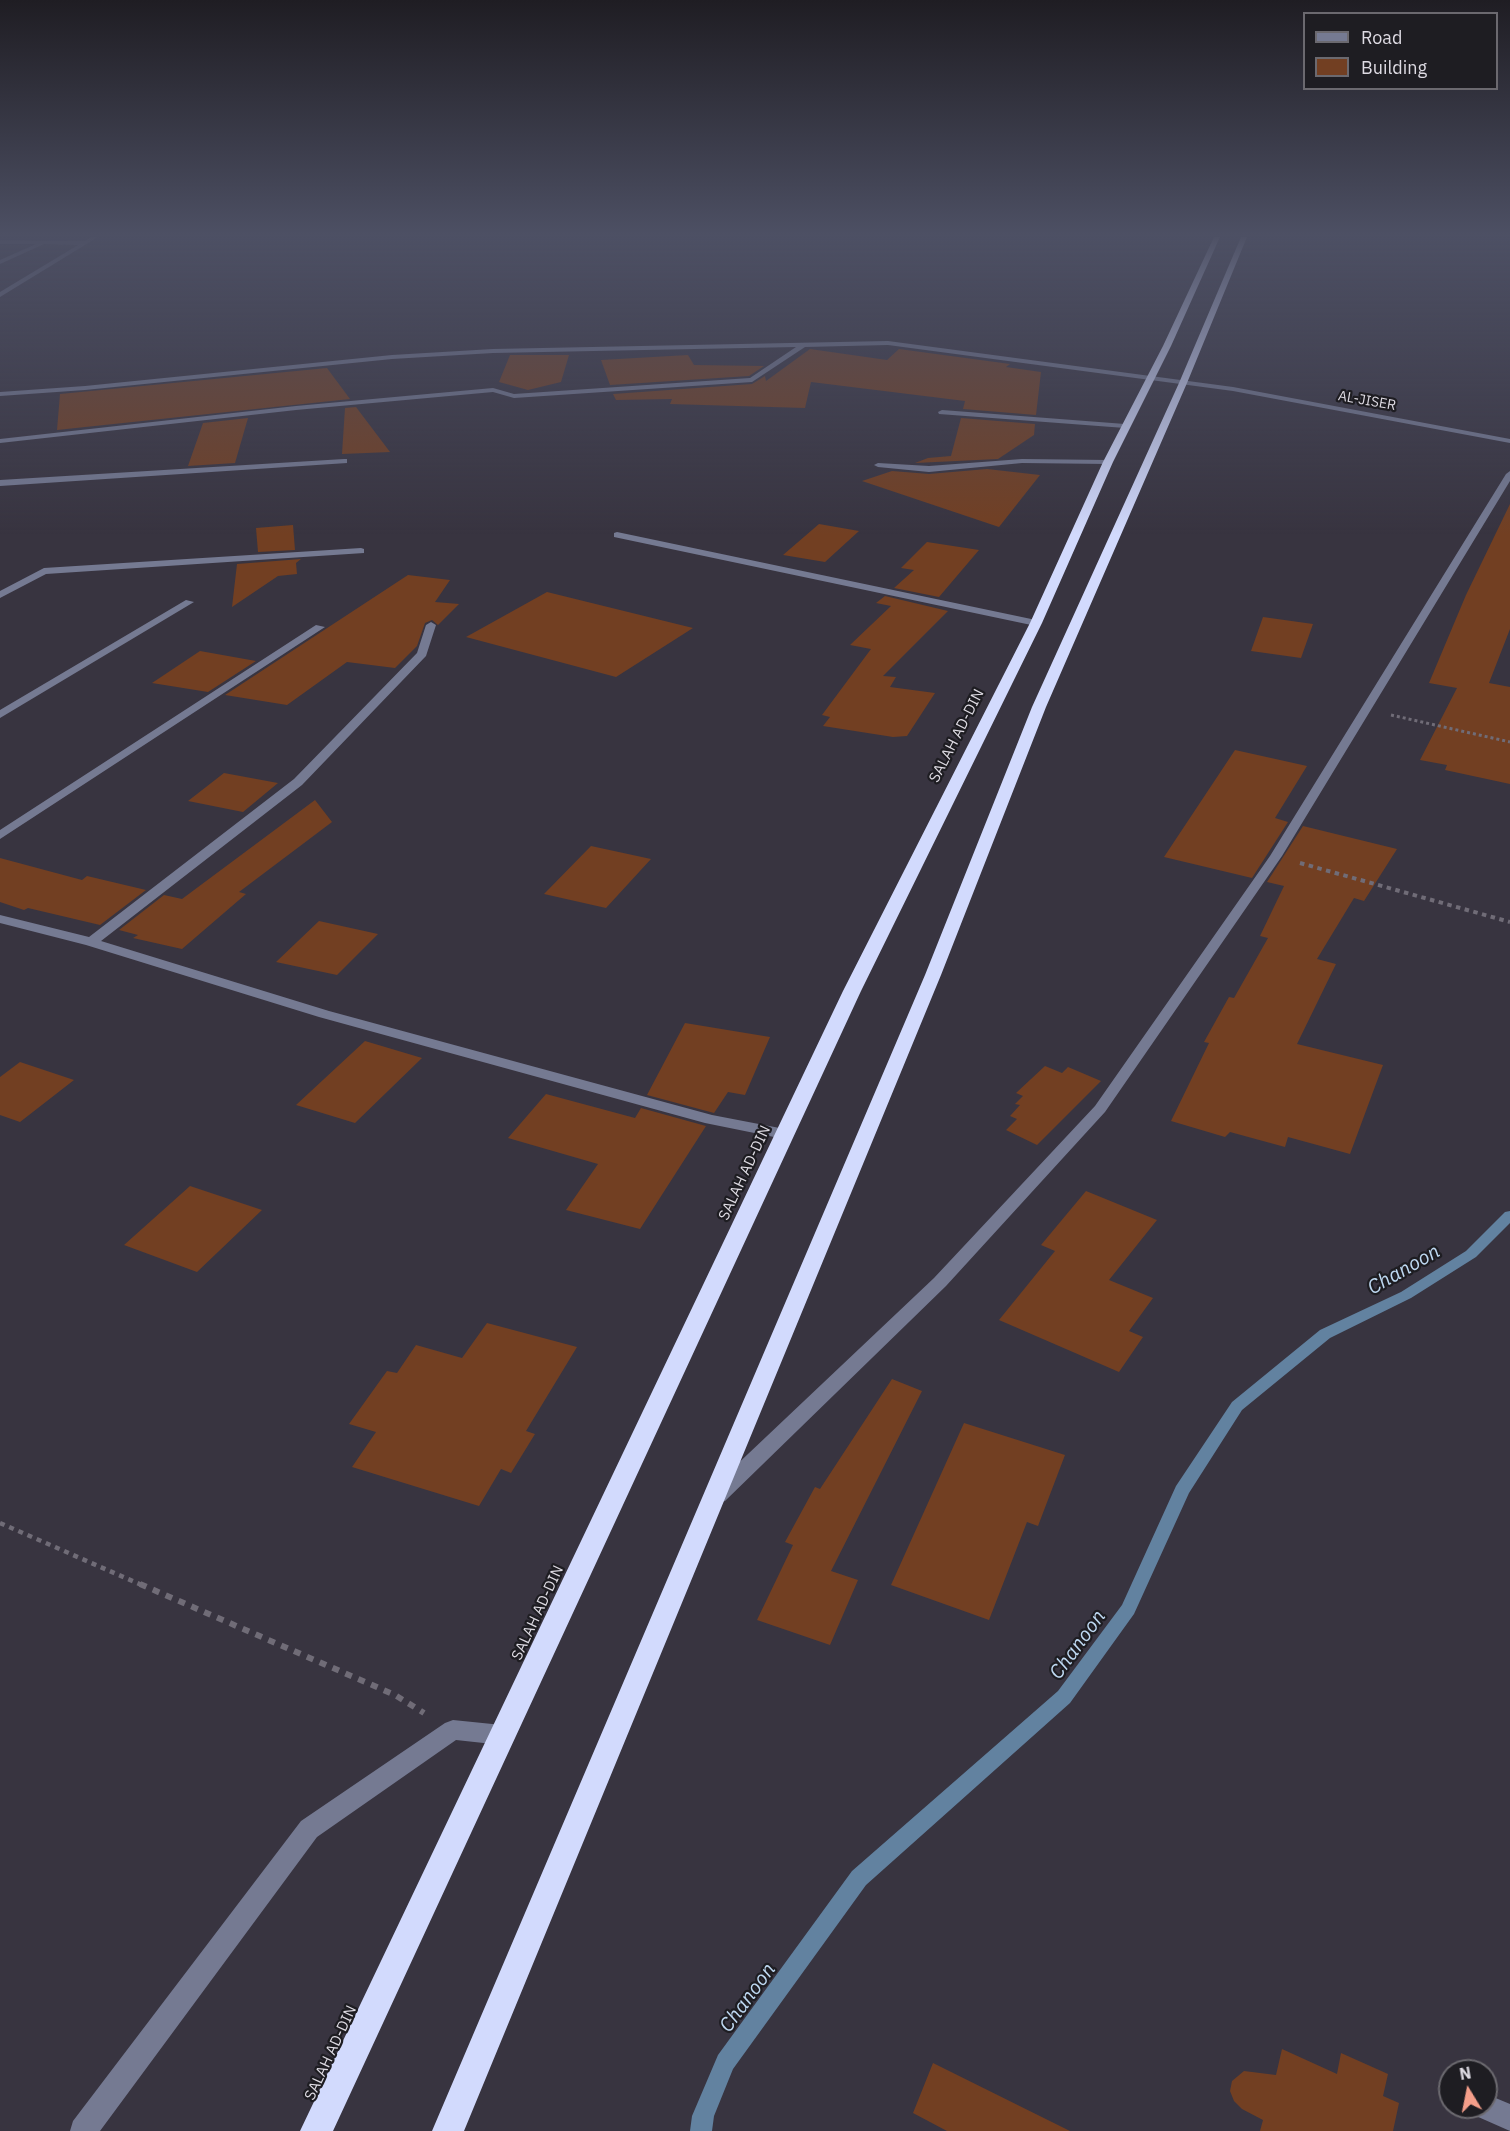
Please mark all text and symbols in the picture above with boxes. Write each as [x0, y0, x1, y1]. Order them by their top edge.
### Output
legend [1303, 12, 1498, 90]
text: Road [1361, 26, 1402, 49]
text: Building [1361, 56, 1427, 79]
street label: AL-JISER [1337, 388, 1397, 414]
street label: SALAH AD-DIN [926, 686, 988, 786]
street label: SALAH AD-DIN [715, 1123, 775, 1223]
water label: Chanoon [1364, 1240, 1444, 1300]
street label: SALAH AD-DIN [508, 1563, 568, 1663]
water label: Chanoon [1045, 1606, 1111, 1684]
water label: Chanoon [715, 1959, 781, 2037]
street label: SALAH AD-DIN [301, 2003, 361, 2103]
north arrow [1438, 2059, 1498, 2119]
text: N [1458, 2062, 1473, 2084]

